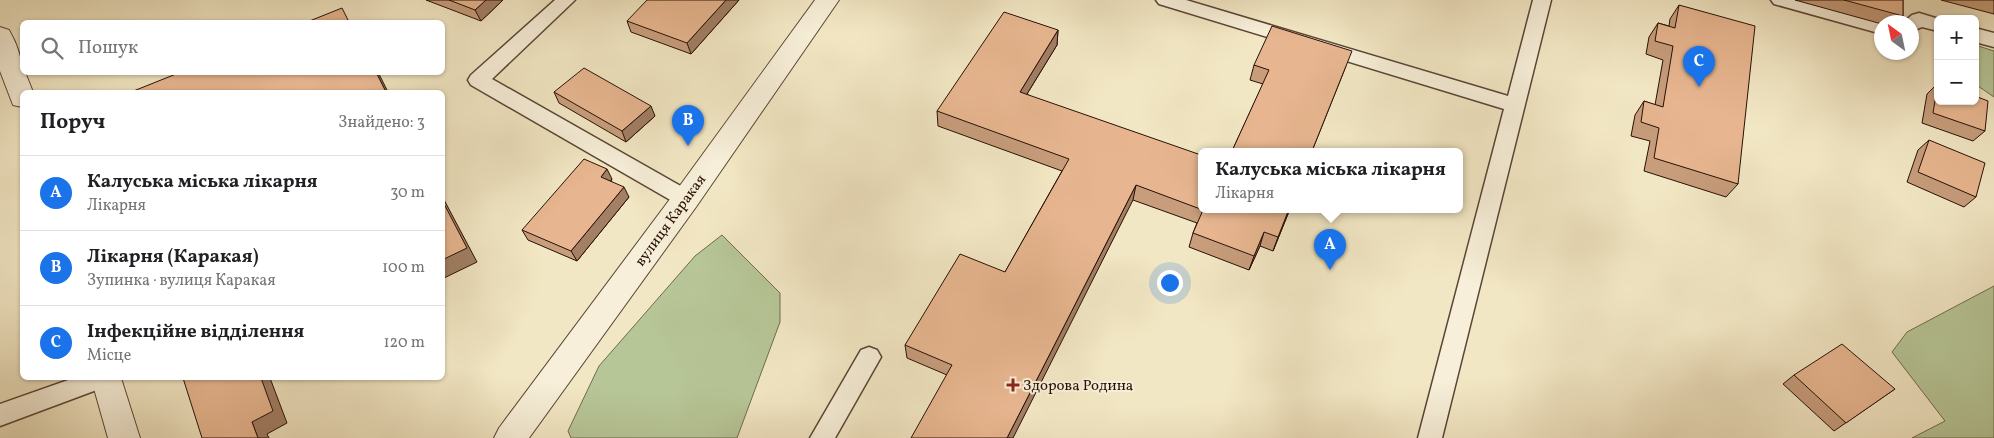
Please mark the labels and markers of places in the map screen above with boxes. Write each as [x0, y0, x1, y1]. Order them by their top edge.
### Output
pin: C [1683, 46, 1715, 87]
pin: B [672, 105, 704, 146]
pin: A [1314, 229, 1346, 270]
place label: Здорова Родина [1023, 376, 1133, 397]
marker: Здорова Родина [1007, 379, 1019, 391]

